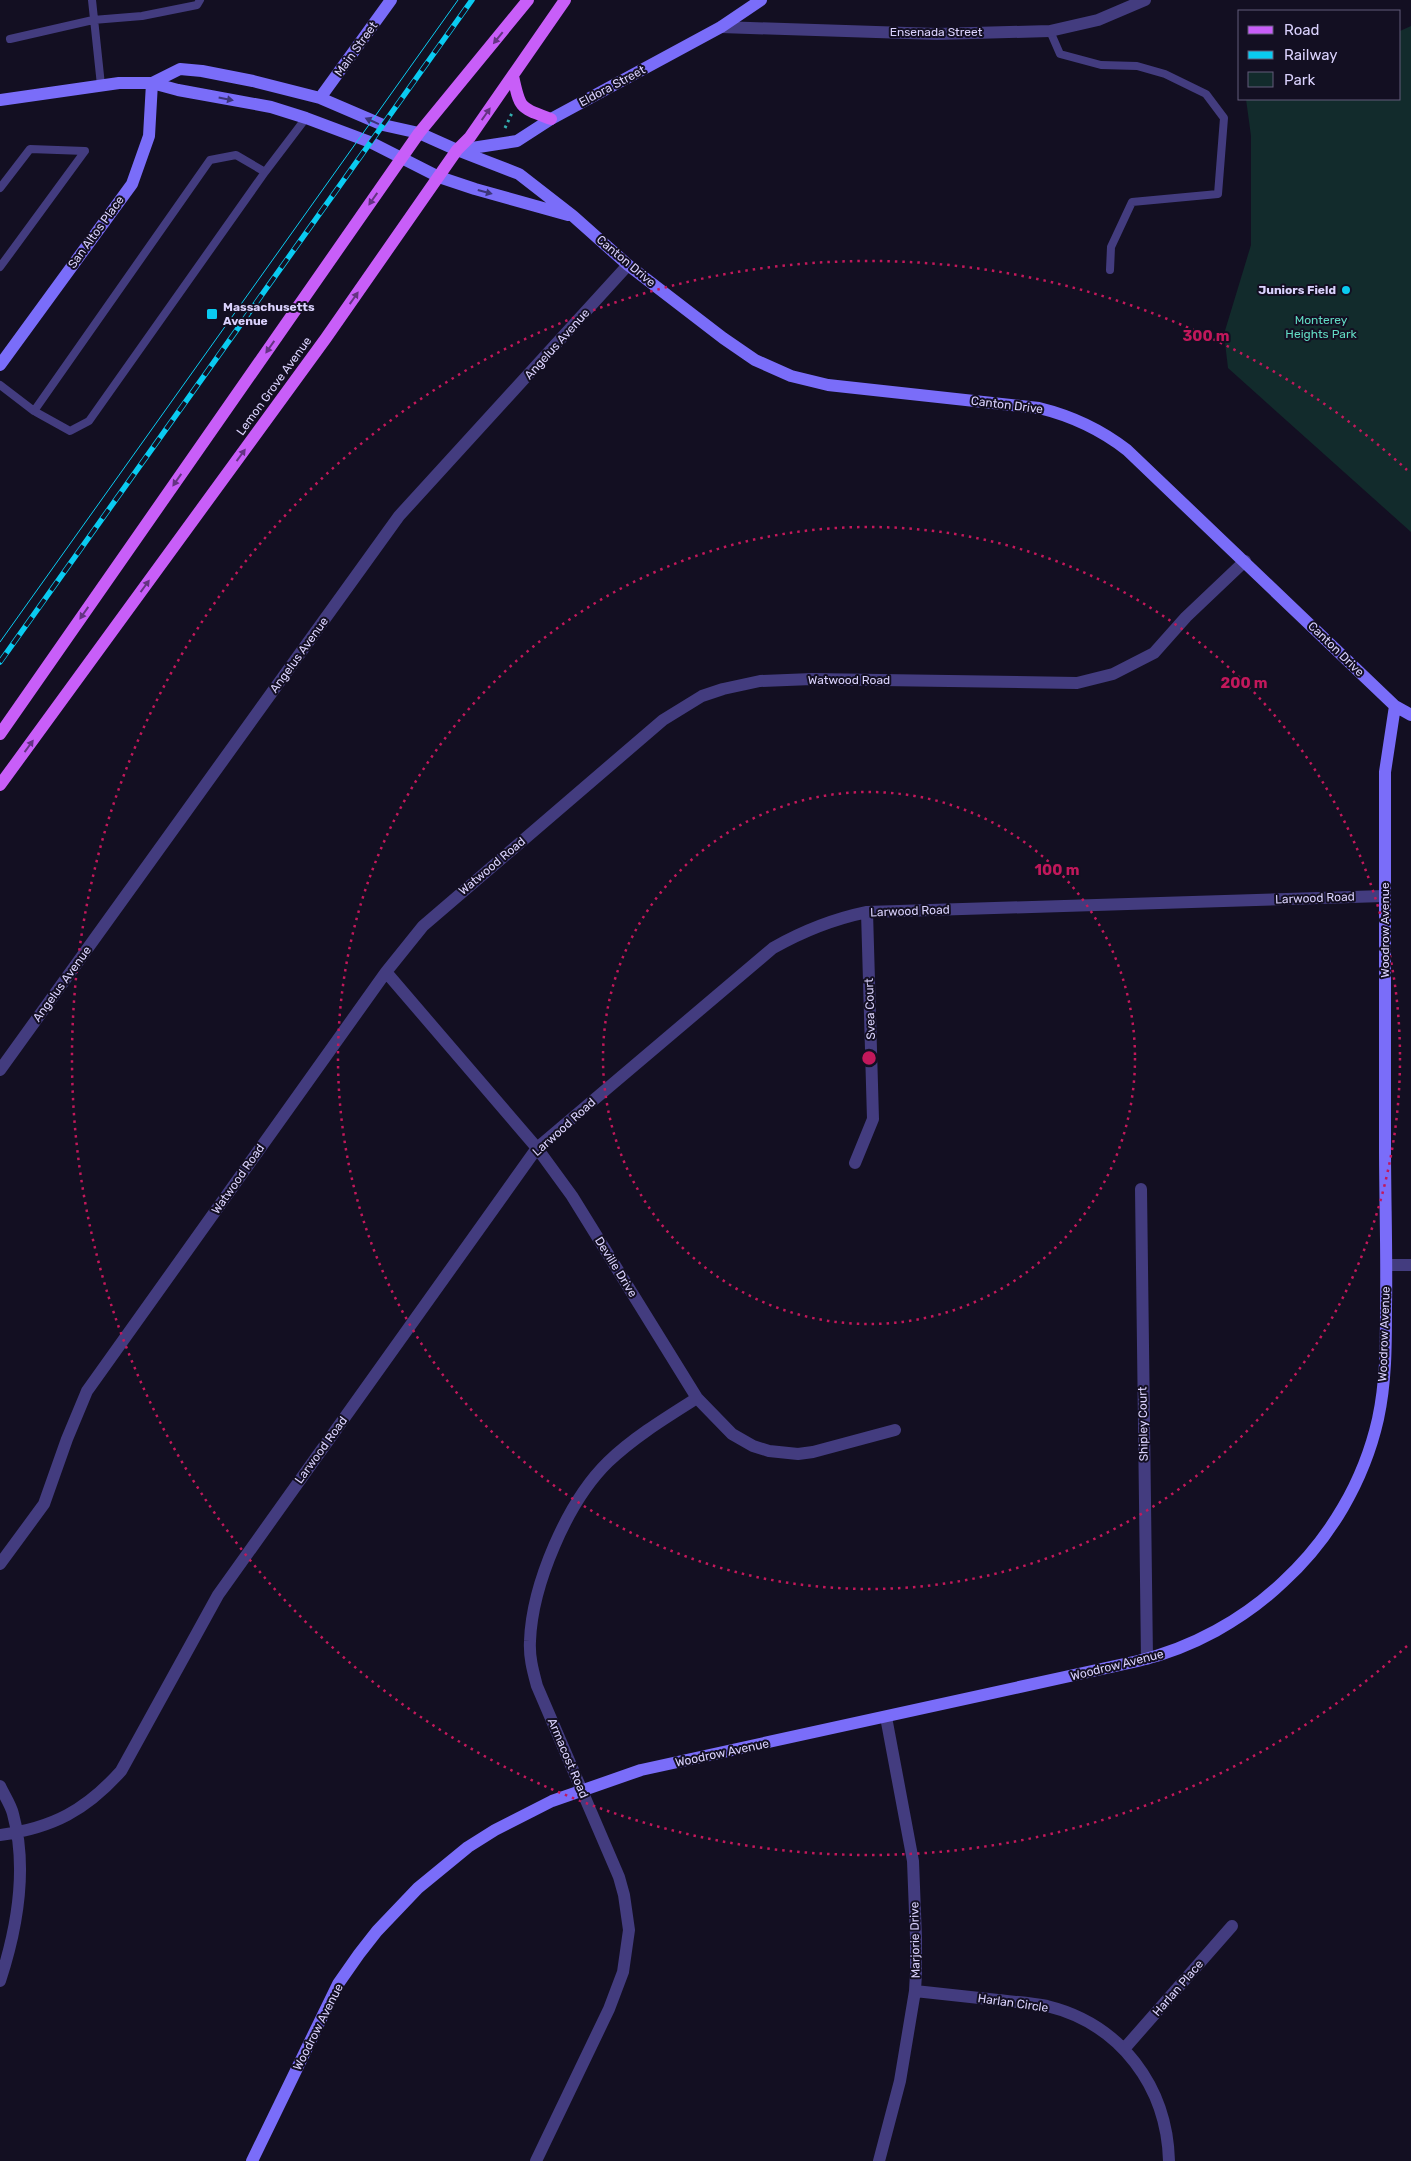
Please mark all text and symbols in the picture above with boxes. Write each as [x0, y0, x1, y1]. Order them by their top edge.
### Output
legend [1238, 10, 1401, 100]
street label: Main Street [332, 19, 381, 79]
text: Road [1284, 21, 1320, 39]
street label: Ensenada Street [890, 25, 983, 39]
one-way arrow [492, 31, 503, 44]
text: Railway [1284, 46, 1338, 64]
street label: Eldora Street [577, 63, 648, 109]
text: Park [1284, 71, 1315, 89]
one-way arrow [218, 95, 234, 103]
one-way arrow [481, 107, 491, 121]
one-way arrow [365, 116, 380, 125]
one-way arrow [477, 188, 493, 196]
one-way arrow [368, 192, 378, 206]
street label: San Altos Place [65, 193, 127, 271]
street label: Canton Drive [594, 232, 658, 290]
place label: Juniors Field [1258, 283, 1336, 297]
marker: Juniors Field [1340, 284, 1352, 296]
one-way arrow [349, 291, 359, 305]
place label: Massachusetts Avenue [223, 300, 315, 328]
street label: Angelus Avenue [522, 306, 593, 382]
marker: Massachusetts Avenue [205, 307, 219, 321]
park label: Monterey Heights Park [1285, 313, 1357, 341]
text: 300 m [1182, 327, 1230, 345]
street label: Lemon Grove Avenue [234, 334, 315, 438]
one-way arrow [265, 340, 275, 354]
street label: Canton Drive [970, 394, 1044, 416]
one-way arrow [236, 448, 246, 462]
one-way arrow [172, 473, 182, 487]
one-way arrow [140, 579, 150, 593]
one-way arrow [79, 607, 89, 620]
street label: Angelus Avenue [267, 614, 331, 696]
street label: Canton Drive [1305, 619, 1367, 679]
street label: Watwood Road [808, 673, 890, 687]
text: 200 m [1220, 674, 1268, 692]
one-way arrow [24, 739, 34, 753]
street label: Watwood Road [456, 834, 528, 898]
text: 100 m [1035, 861, 1079, 879]
street label: Woodrow Avenue [1378, 882, 1392, 978]
street label: Larwood Road [1275, 890, 1355, 906]
street label: Larwood Road [870, 903, 950, 919]
street label: Angelus Avenue [30, 943, 94, 1025]
street label: Svea Court [862, 978, 878, 1040]
centre of rings [860, 1049, 878, 1067]
street label: Larwood Road [530, 1095, 598, 1159]
street label: Watwood Road [209, 1141, 267, 1217]
street label: Deville Drive [592, 1234, 640, 1300]
street label: Woodrow Avenue [1375, 1286, 1393, 1382]
street label: Shipley Court [1135, 1386, 1151, 1462]
street label: Larwood Road [292, 1414, 350, 1486]
street label: Woodrow Avenue [1069, 1647, 1165, 1683]
street label: Armacost Road [545, 1716, 591, 1800]
street label: Woodrow Avenue [674, 1736, 770, 1770]
street label: Marjorie Drive [907, 1901, 923, 1978]
street label: Harlan Place [1150, 1957, 1206, 2019]
street label: Woodrow Avenue [290, 1981, 346, 2073]
street label: Harlan Circle [977, 1991, 1049, 2015]

